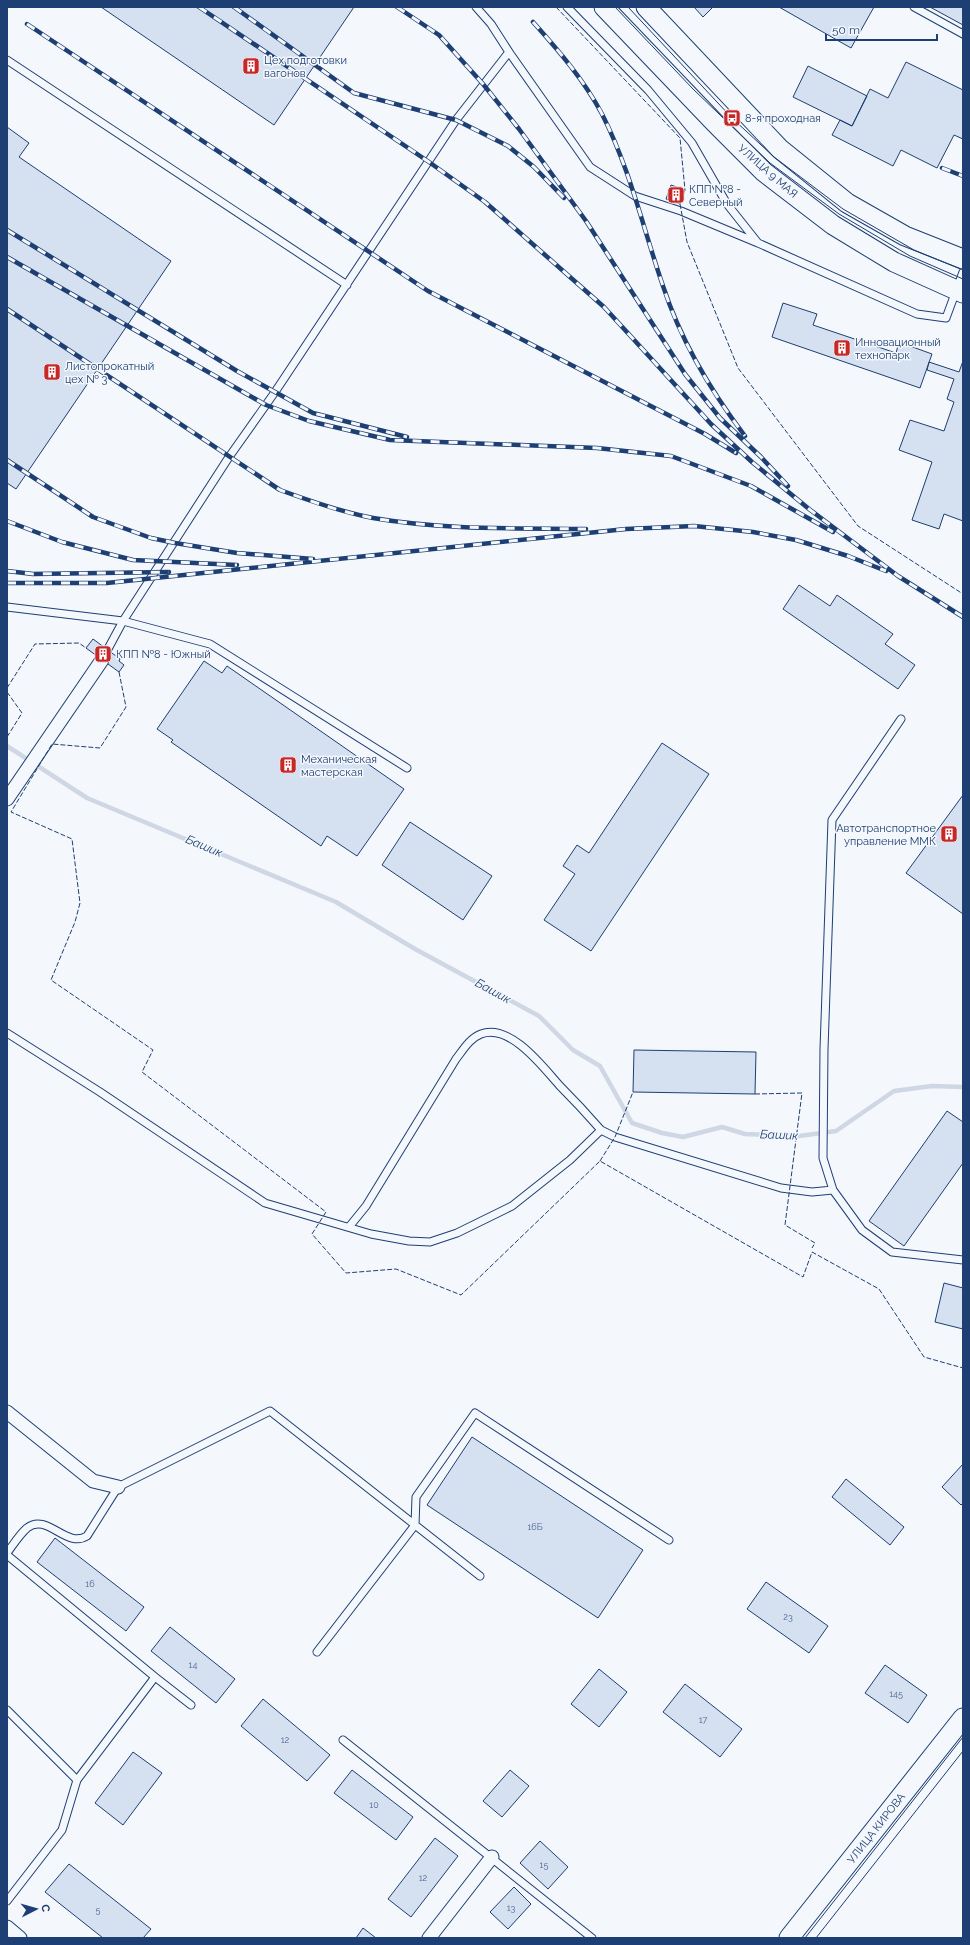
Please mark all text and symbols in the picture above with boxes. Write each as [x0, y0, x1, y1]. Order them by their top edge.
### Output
scale bar [826, 16, 937, 42]
text: 50 m [832, 23, 860, 37]
place label: Цех подготовки вагонов [264, 54, 347, 80]
building icon: Цех подготовки вагонов [241, 56, 261, 76]
bus stop icon: 8-я проходная [722, 108, 742, 128]
place label: 8-я проходная [745, 112, 821, 125]
street label: УЛИЦА 9 МАЯ [735, 142, 800, 201]
place label: КПП №8 - Северный [689, 183, 743, 209]
building icon: КПП №8 - Северный [666, 185, 686, 205]
place label: Инновационный технопарк [855, 336, 941, 362]
building icon: Инновационный технопарк [832, 338, 852, 358]
place label: Листопрокатный цех № 3 [65, 360, 154, 386]
building icon: Листопрокатный цех № 3 [42, 362, 62, 382]
building icon: КПП №8 - Южный [93, 644, 113, 664]
place label: КПП №8 - Южный [116, 648, 211, 661]
place label: Механическая мастерская [301, 753, 377, 779]
building icon: Механическая мастерская [278, 755, 298, 775]
place label: Автотранспортное управление ММК [836, 822, 937, 848]
building icon: Автотранспортное управление ММК [939, 824, 959, 844]
water label: Башик [184, 832, 224, 860]
water label: Башик [473, 976, 513, 1006]
water label: Башик [760, 1127, 799, 1143]
house number: 16Б [527, 1522, 543, 1532]
house number: 16 [85, 1579, 95, 1589]
house number: 23 [783, 1612, 793, 1622]
house number: 14 [189, 1660, 197, 1670]
house number: 145 [889, 1689, 903, 1699]
house number: 17 [699, 1715, 707, 1725]
house number: 12 [281, 1735, 290, 1745]
street label: УЛИЦА КИРОВА [845, 1790, 908, 1866]
house number: 10 [369, 1800, 379, 1810]
house number: 15 [540, 1860, 548, 1870]
house number: 12 [419, 1873, 428, 1883]
north arrow [16, 1889, 56, 1929]
house number: 13 [507, 1903, 516, 1913]
text: С [39, 1904, 52, 1913]
house number: 5 [96, 1905, 101, 1915]

